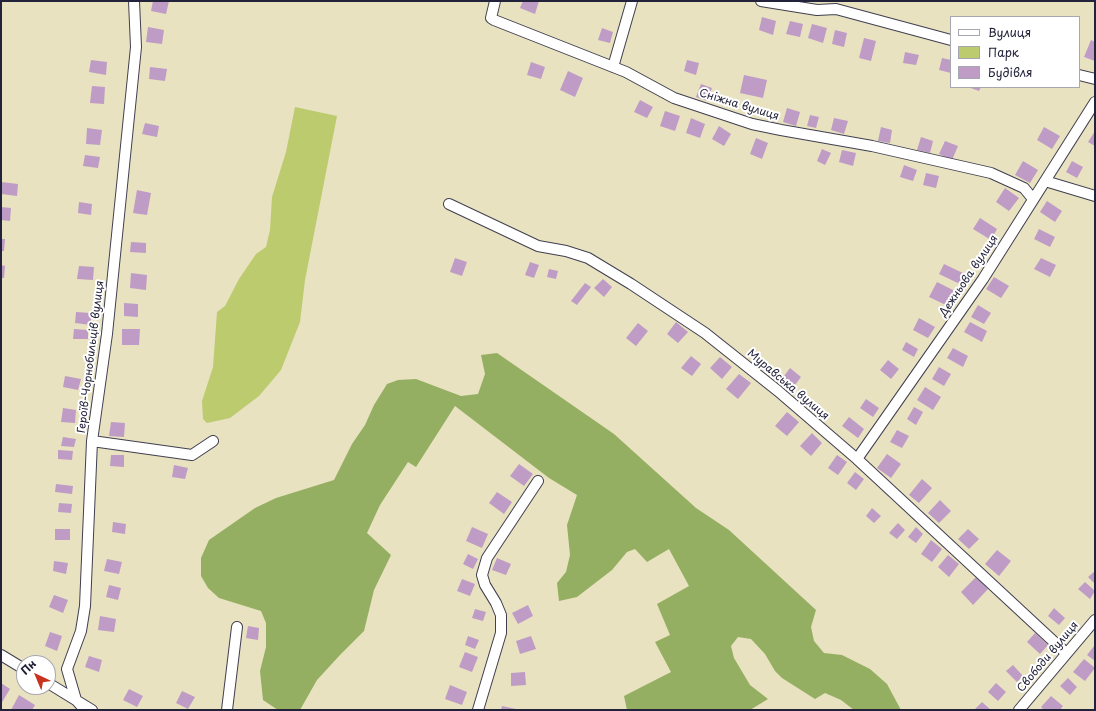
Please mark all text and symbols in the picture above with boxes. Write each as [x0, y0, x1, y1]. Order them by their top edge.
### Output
legend [950, 16, 1080, 88]
text: Вулиця [988, 23, 1031, 41]
text: Парк [988, 43, 1019, 61]
text: Будівля [988, 63, 1033, 81]
street label: Сніжна вулиця [698, 87, 780, 123]
street label: Дежньова вулиця [937, 233, 1001, 319]
street label: Героїв-Чорнобильців вулиця [75, 280, 107, 434]
street label: Муравська вулиця [744, 347, 832, 423]
street label: Свободи вулиця [1015, 619, 1081, 695]
north arrow [16, 655, 56, 695]
text: Пн [16, 655, 40, 678]

